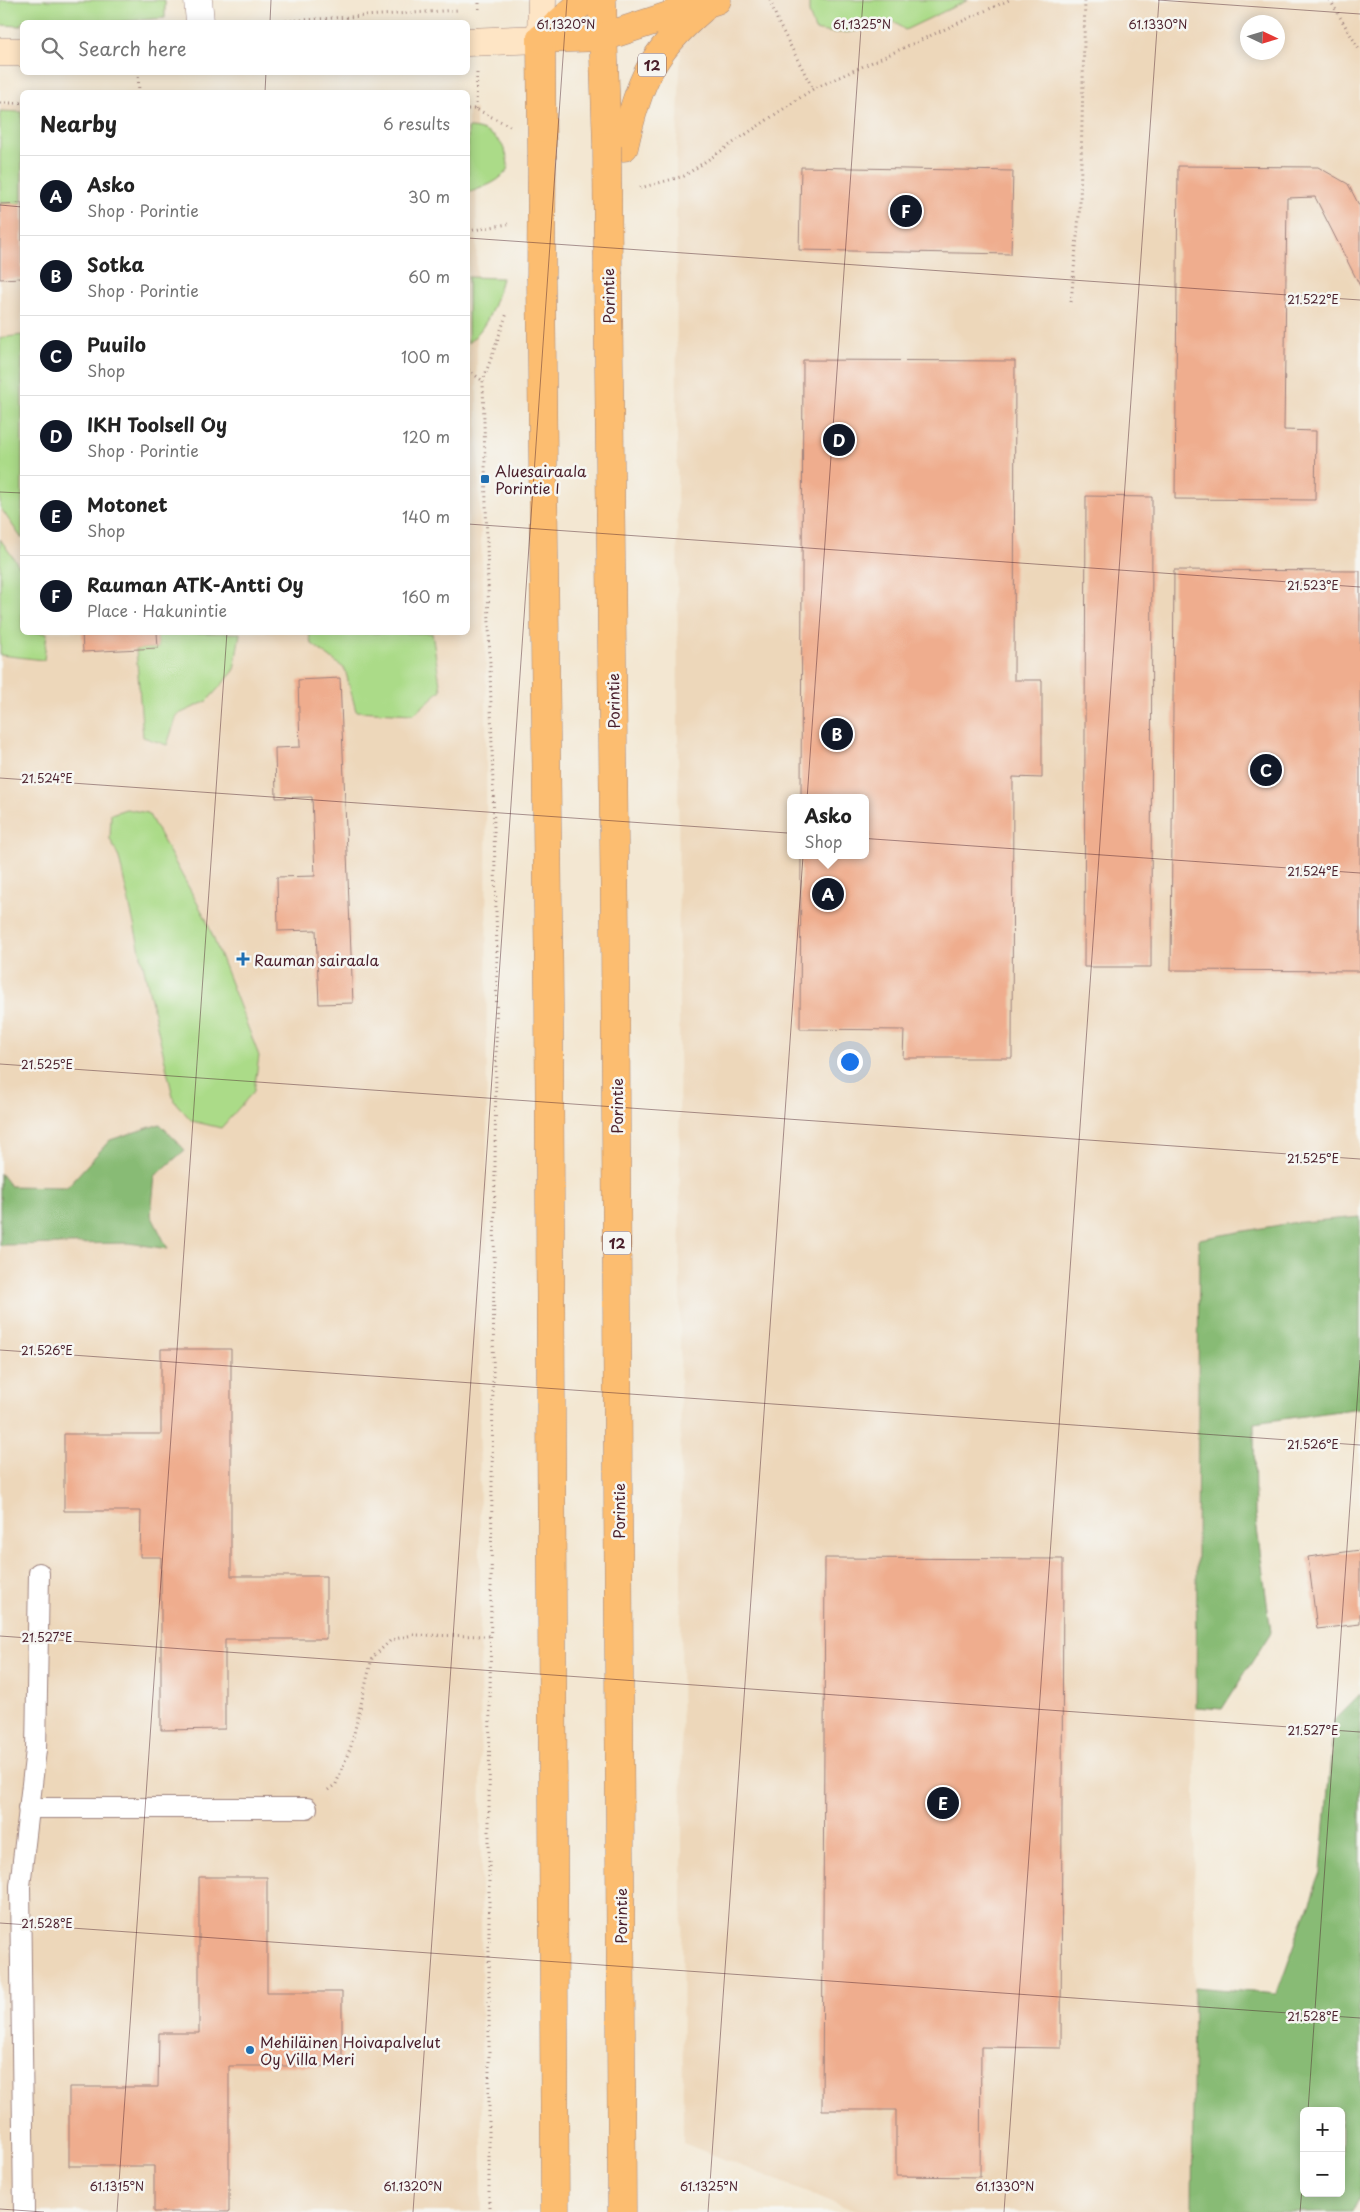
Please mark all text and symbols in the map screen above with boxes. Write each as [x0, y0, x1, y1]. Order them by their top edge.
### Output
text: 61.1320°N [536, 15, 596, 33]
text: 61.1325°N [833, 15, 891, 33]
text: 61.1330°N [1129, 15, 1187, 33]
north arrow [1240, 15, 1285, 60]
search box [20, 20, 470, 75]
icon: search [38, 34, 66, 62]
text: Search here [78, 34, 187, 62]
road number: 12 [638, 54, 666, 76]
text: Nearby [40, 107, 117, 139]
text: 6 results [383, 111, 450, 135]
text: Asko [87, 170, 135, 198]
text: A [50, 184, 62, 208]
text: 30 m [408, 184, 450, 208]
pin: F [890, 192, 922, 230]
text: Shop · Porintie [87, 198, 199, 222]
text: Sotka [87, 250, 144, 278]
text: B [51, 264, 61, 288]
text: 60 m [408, 264, 450, 288]
street label: Porintie [596, 268, 620, 324]
text: Shop · Porintie [87, 278, 199, 302]
text: 21.522°E [1287, 290, 1339, 308]
text: Puuilo [87, 330, 146, 358]
text: C [50, 344, 62, 368]
text: 100 m [401, 344, 450, 368]
text: Shop [87, 358, 125, 382]
text: IKH Toolsell Oy [87, 410, 227, 438]
pin: D [823, 421, 855, 459]
text: D [50, 424, 62, 448]
text: 120 m [403, 424, 450, 448]
text: Shop · Porintie [87, 438, 199, 462]
place label: Aluesairaala Porintie I [495, 459, 587, 499]
marker: Aluesairaala Porintie I [479, 473, 491, 485]
text: Motonet [87, 490, 168, 518]
text: E [51, 504, 61, 528]
text: 140 m [402, 504, 450, 528]
text: Shop [87, 518, 125, 542]
text: Rauman ATK-Antti Oy [87, 570, 304, 598]
text: 21.523°E [1287, 576, 1339, 594]
text: F [51, 584, 61, 608]
text: 160 m [402, 584, 450, 608]
text: Place · Hakunintie [87, 598, 227, 622]
street label: Porintie [601, 673, 625, 729]
pin: B [821, 715, 853, 753]
pin: C [1250, 751, 1282, 789]
text: 21.524°E [21, 769, 73, 787]
popup [787, 794, 869, 859]
text: Asko [804, 801, 852, 829]
text: Shop [804, 829, 842, 853]
text: 21.524°E [1287, 862, 1339, 880]
pin: A [812, 875, 844, 913]
place label: Rauman sairaala [254, 948, 379, 971]
marker: Rauman sairaala [236, 952, 250, 966]
your location [837, 1049, 863, 1075]
text: 21.525°E [21, 1055, 73, 1073]
street label: Porintie [605, 1078, 628, 1134]
text: 21.525°E [1287, 1149, 1339, 1167]
road number: 12 [603, 1232, 631, 1254]
text: 21.526°E [21, 1341, 73, 1359]
text: 21.526°E [1287, 1435, 1339, 1453]
street label: Porintie [607, 1483, 630, 1539]
text: 21.527°E [21, 1628, 73, 1646]
text: 21.527°E [1287, 1721, 1339, 1739]
pin: E [927, 1784, 959, 1822]
street label: Porintie [609, 1888, 632, 1944]
text: 21.528°E [21, 1914, 73, 1932]
text: 21.528°E [1287, 2007, 1339, 2025]
place label: Mehiläinen Hoivapalvelut Oy Villa Meri [260, 2030, 441, 2070]
marker: Mehiläinen Hoivapalvelut Oy Villa Meri [244, 2044, 256, 2056]
map controls [1300, 2107, 1345, 2197]
button: + [1300, 2107, 1345, 2152]
button: − [1300, 2152, 1345, 2197]
text: 61.1315°N [90, 2177, 144, 2195]
text: 61.1320°N [383, 2177, 443, 2195]
text: 61.1325°N [680, 2177, 738, 2195]
text: 61.1330°N [976, 2177, 1034, 2195]

